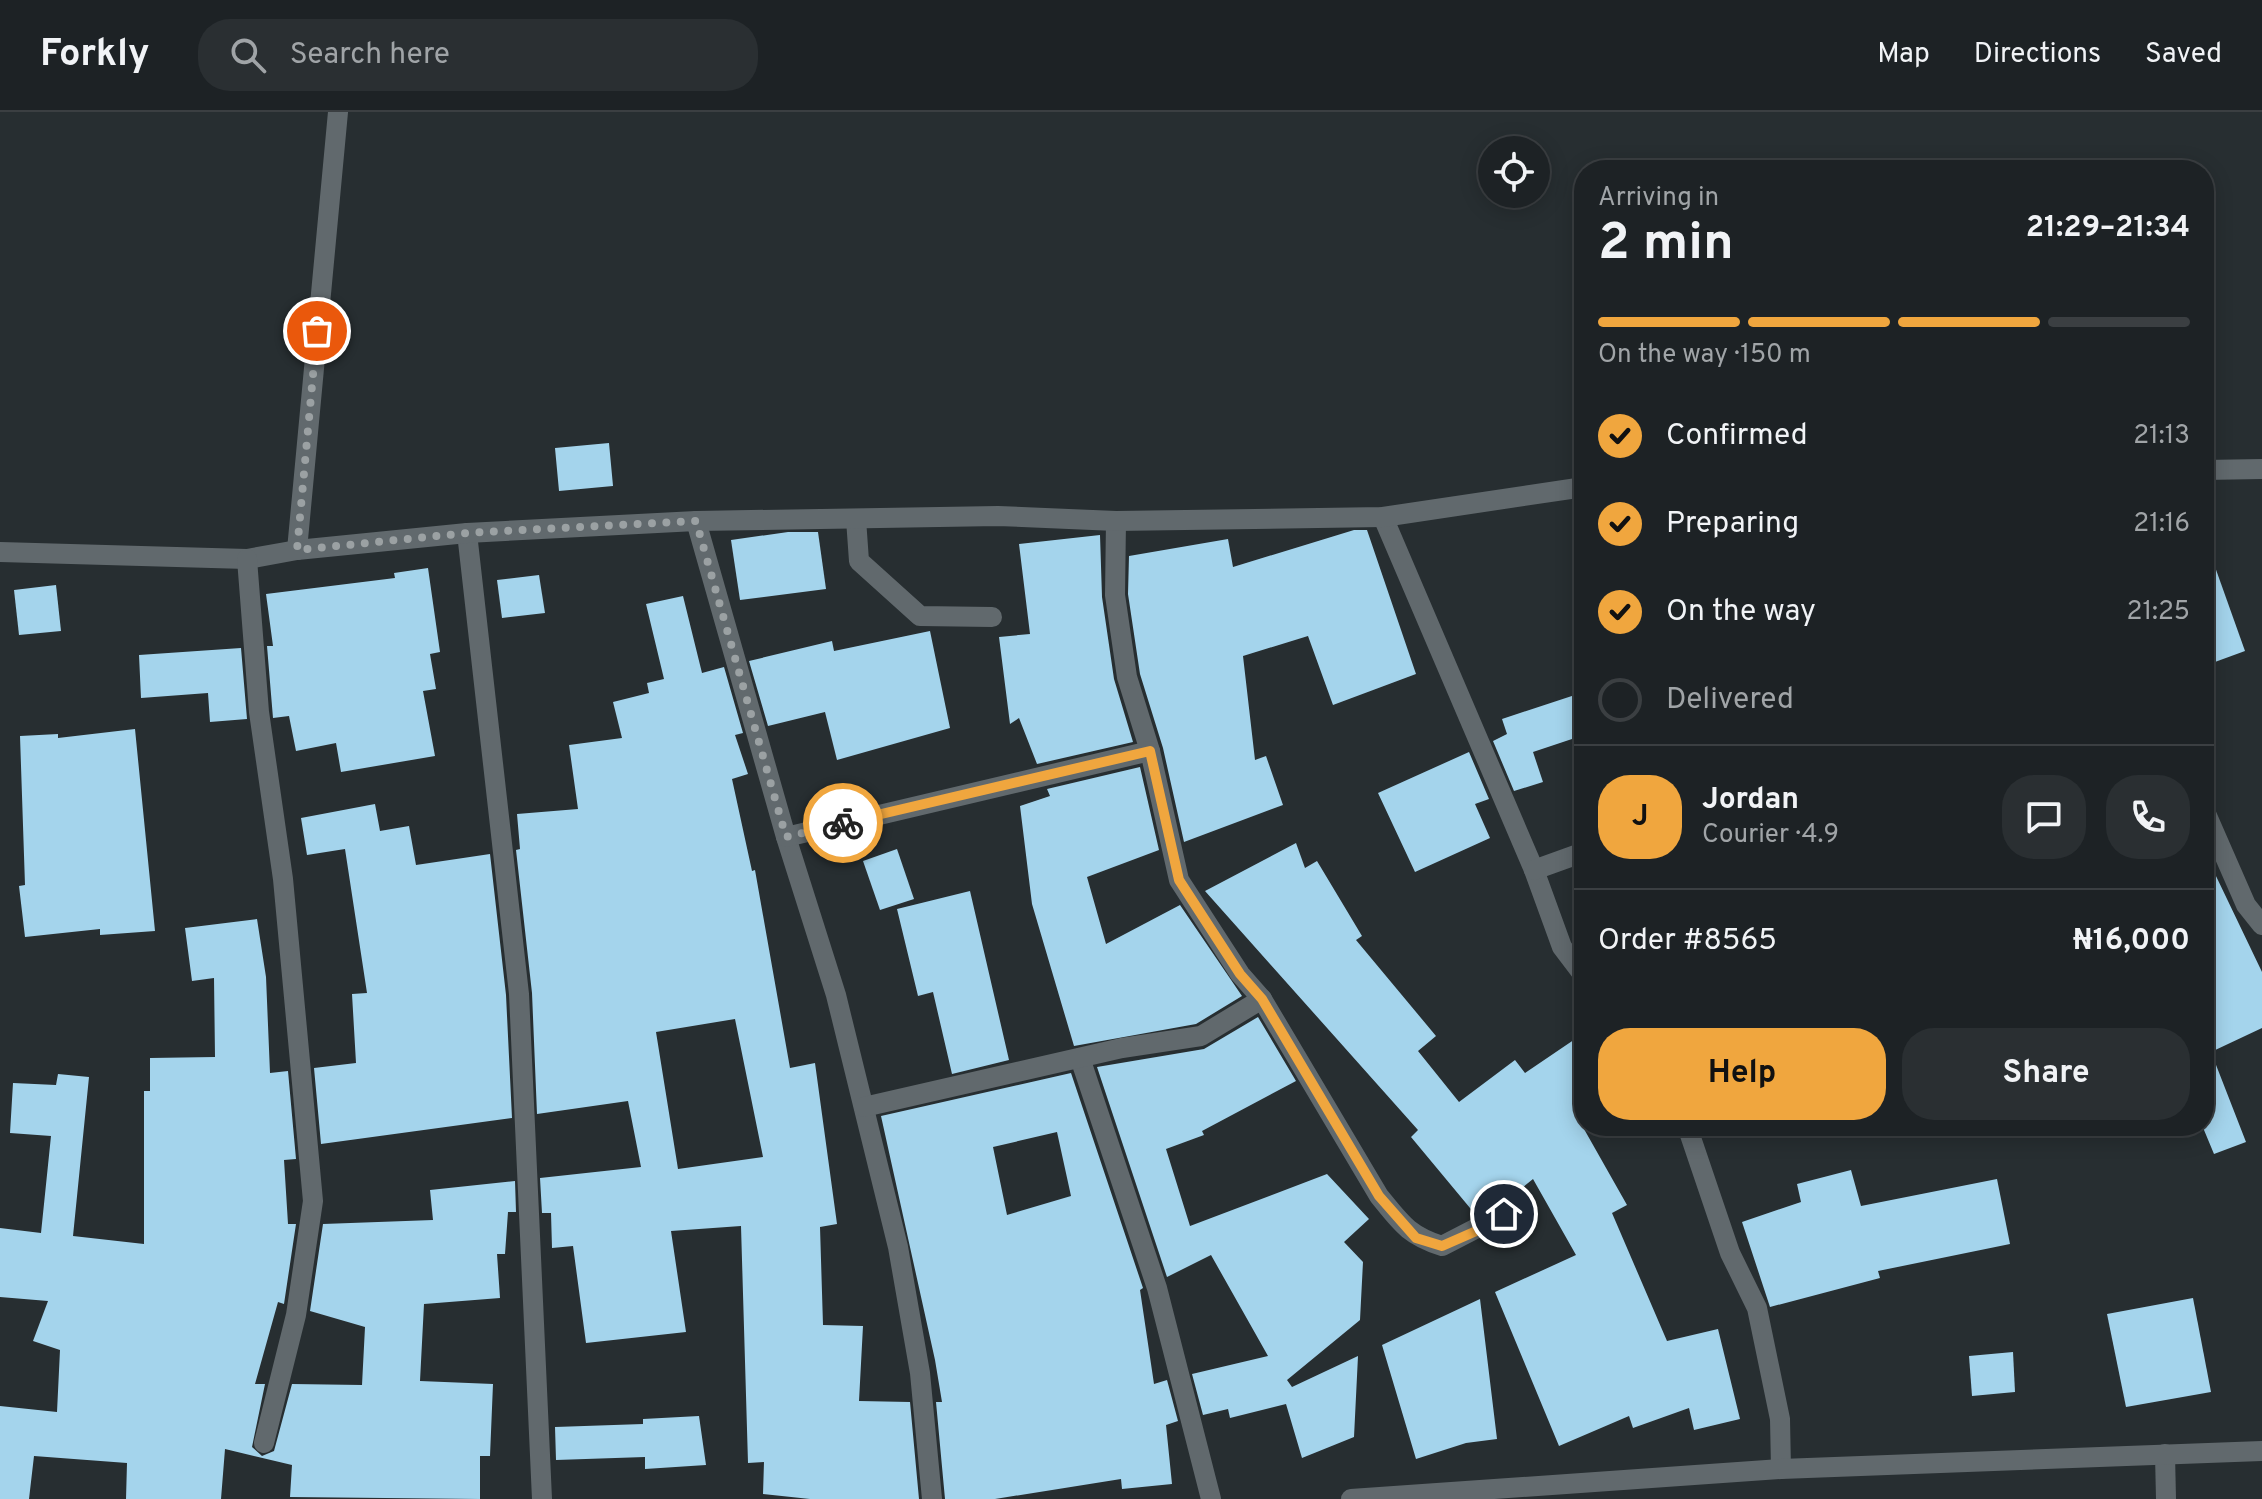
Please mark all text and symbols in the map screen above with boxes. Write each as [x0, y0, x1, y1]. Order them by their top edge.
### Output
search box [198, 19, 758, 91]
text: Forkly [40, 31, 150, 80]
icon: search [226, 33, 270, 77]
text: Search here [290, 37, 450, 74]
text: Map [1877, 37, 1930, 73]
text: Directions [1974, 37, 2101, 73]
text: Saved [2145, 37, 2222, 73]
map controls [1478, 136, 1550, 208]
button: locate [1478, 136, 1550, 208]
text: Arriving in [1598, 182, 1719, 215]
text: 21:29–21:34 [2026, 210, 2190, 247]
text: 2 min [1598, 212, 1734, 278]
pin [283, 297, 351, 365]
icon: bag [295, 309, 339, 353]
text: On the way · 150 m [1598, 339, 1811, 372]
icon: check [1598, 414, 1642, 458]
text: Confirmed [1666, 418, 1808, 455]
text: 21:13 [2133, 420, 2190, 453]
icon: check [1598, 502, 1642, 546]
text: Preparing [1666, 506, 1799, 543]
text: 21:16 [2133, 508, 2190, 541]
icon: check [1598, 590, 1642, 634]
text: On the way [1666, 594, 1816, 631]
text: 21:25 [2126, 596, 2190, 629]
text: Delivered [1666, 682, 1794, 719]
button: chat [2002, 775, 2086, 859]
button: phone [2106, 775, 2190, 859]
text: Jordan [1702, 782, 1799, 819]
courier [803, 783, 883, 863]
text: J [1632, 799, 1648, 836]
icon: bike [821, 801, 865, 845]
text: Courier · 4.9 [1702, 819, 1839, 852]
text: Order #8565 [1598, 923, 1777, 960]
text: ₦16,000 [2073, 923, 2190, 960]
button: Help [1598, 1028, 1886, 1120]
button: Share [1902, 1028, 2190, 1120]
pin [1470, 1180, 1538, 1248]
icon: home [1482, 1192, 1526, 1236]

